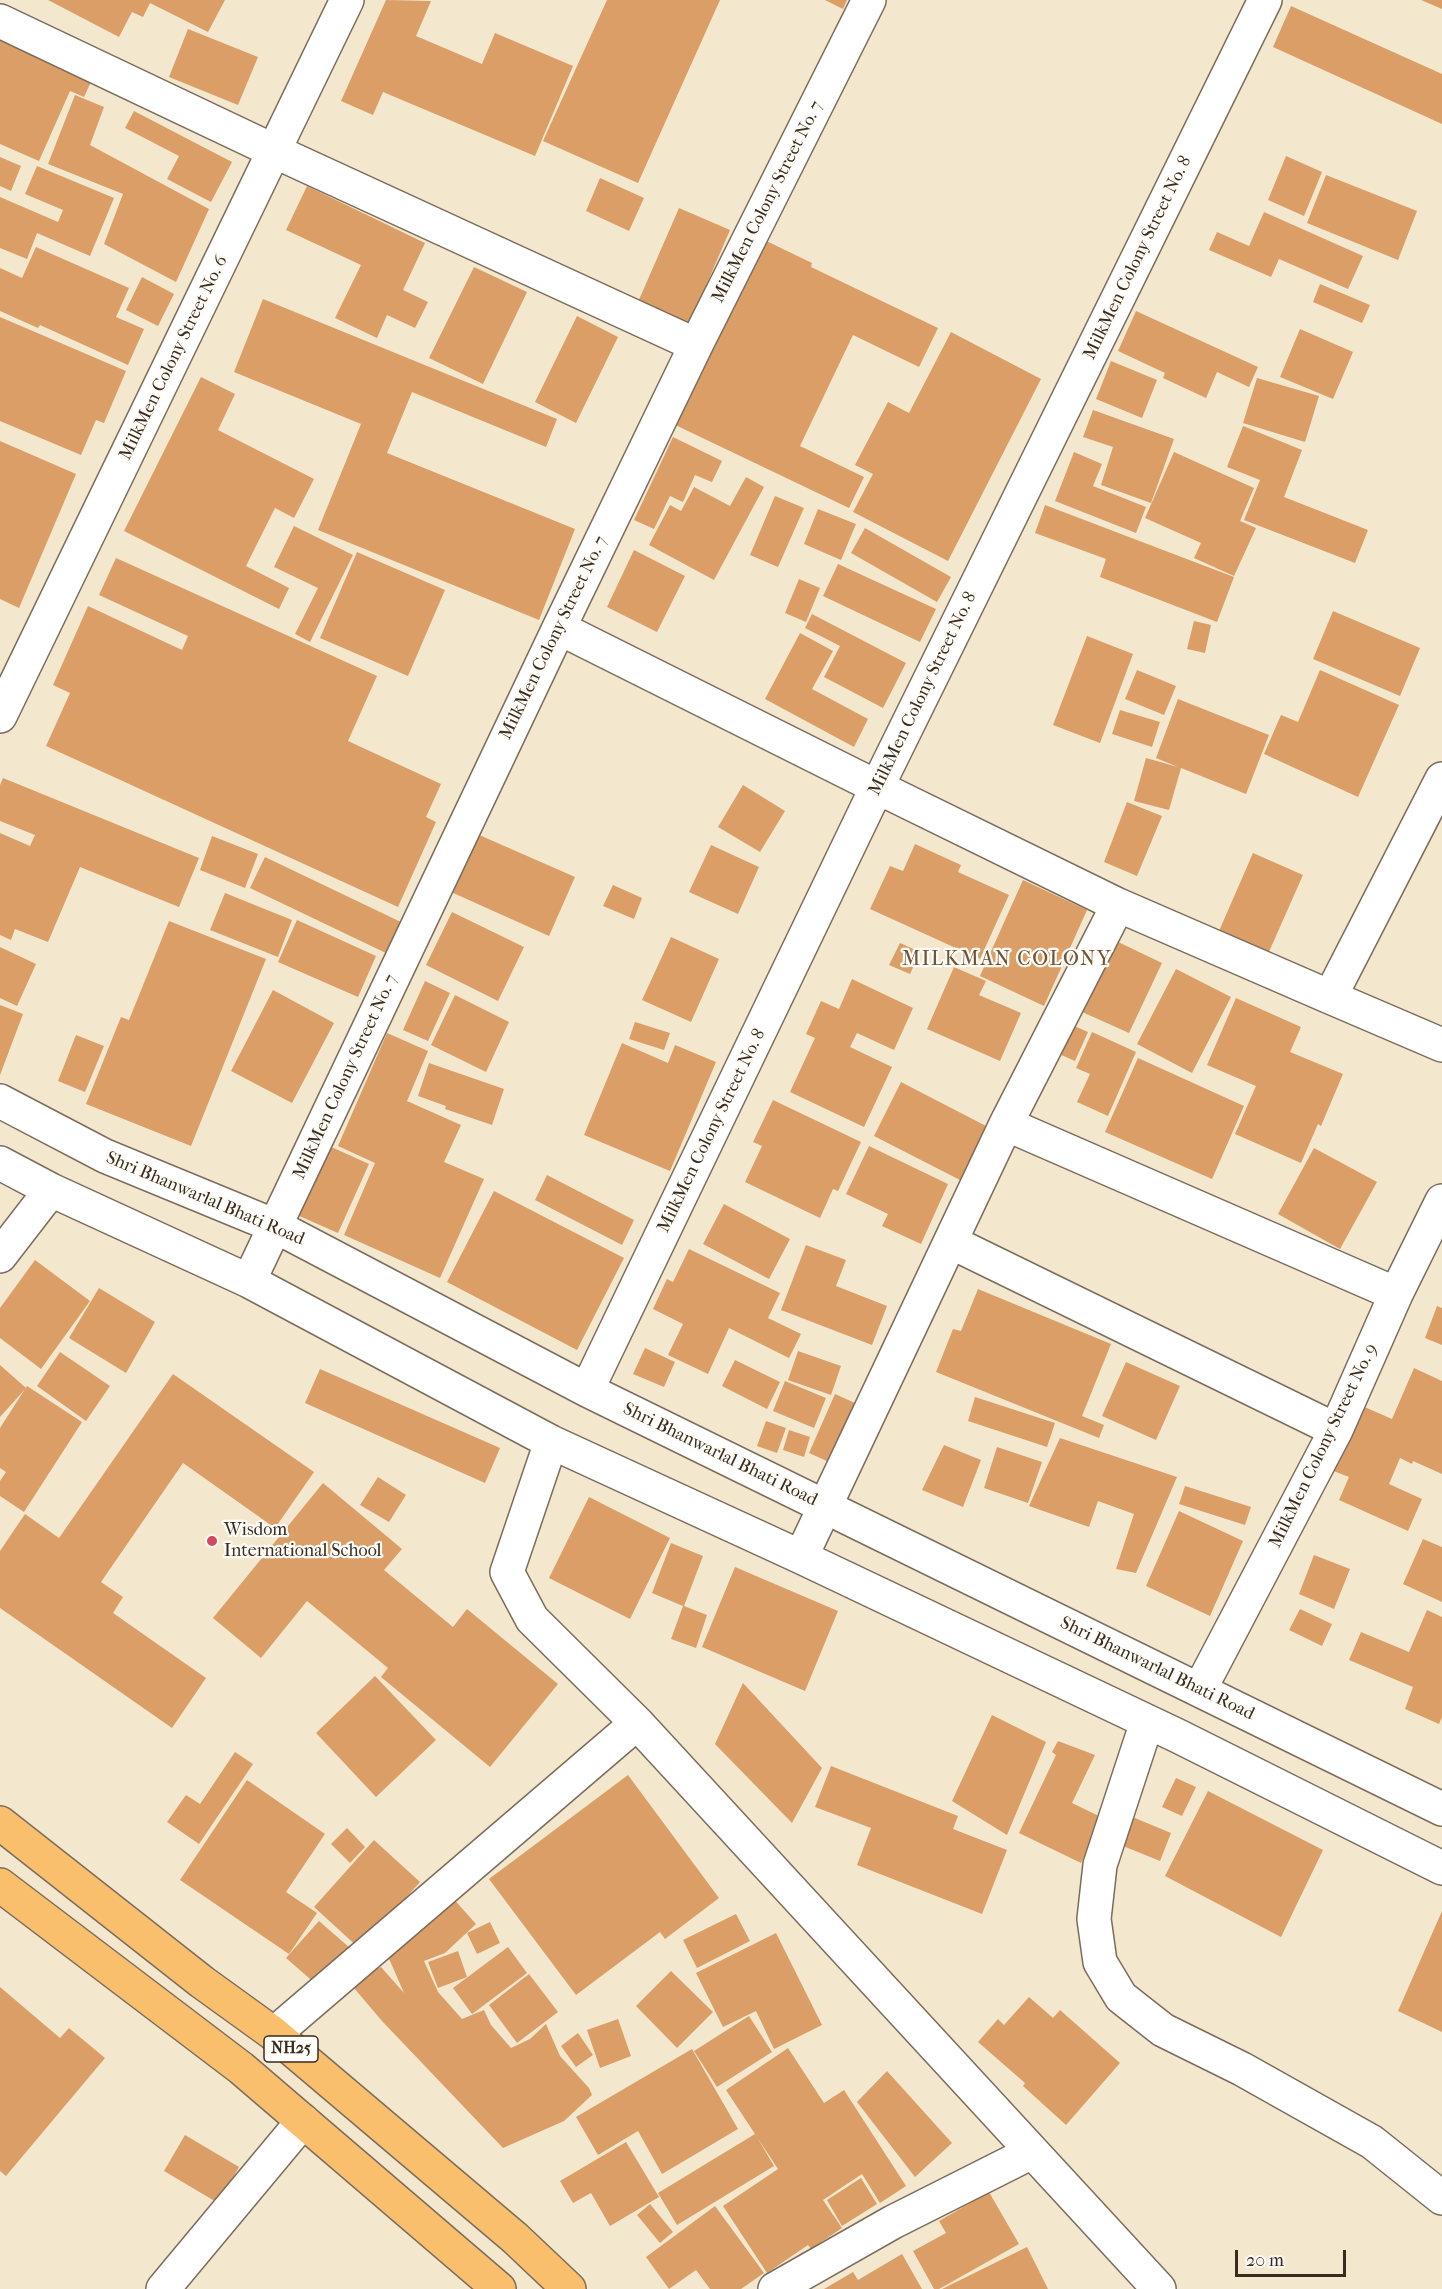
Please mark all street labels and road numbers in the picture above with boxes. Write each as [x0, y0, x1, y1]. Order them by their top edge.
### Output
street label: MilkMen Colony Street No. 7 [708, 97, 828, 307]
street label: MilkMen Colony Street No. 8 [1079, 153, 1197, 363]
street label: MilkMen Colony Street No. 6 [115, 252, 233, 464]
street label: MilkMen Colony Street No. 7 [495, 533, 613, 743]
street label: MilkMen Colony Street No. 8 [864, 589, 982, 799]
street label: MilkMen Colony Street No. 7 [289, 971, 403, 1183]
street label: MilkMen Colony Street No. 8 [653, 1026, 771, 1236]
street label: Shri Bhanwarlal Bhati Road [103, 1147, 307, 1251]
street label: MilkMen Colony Street No. 9 [1265, 1340, 1383, 1552]
street label: Shri Bhanwarlal Bhati Road [619, 1399, 821, 1511]
street label: Shri Bhanwarlal Bhati Road [1056, 1613, 1258, 1725]
road number: NH25 [264, 2036, 318, 2062]

